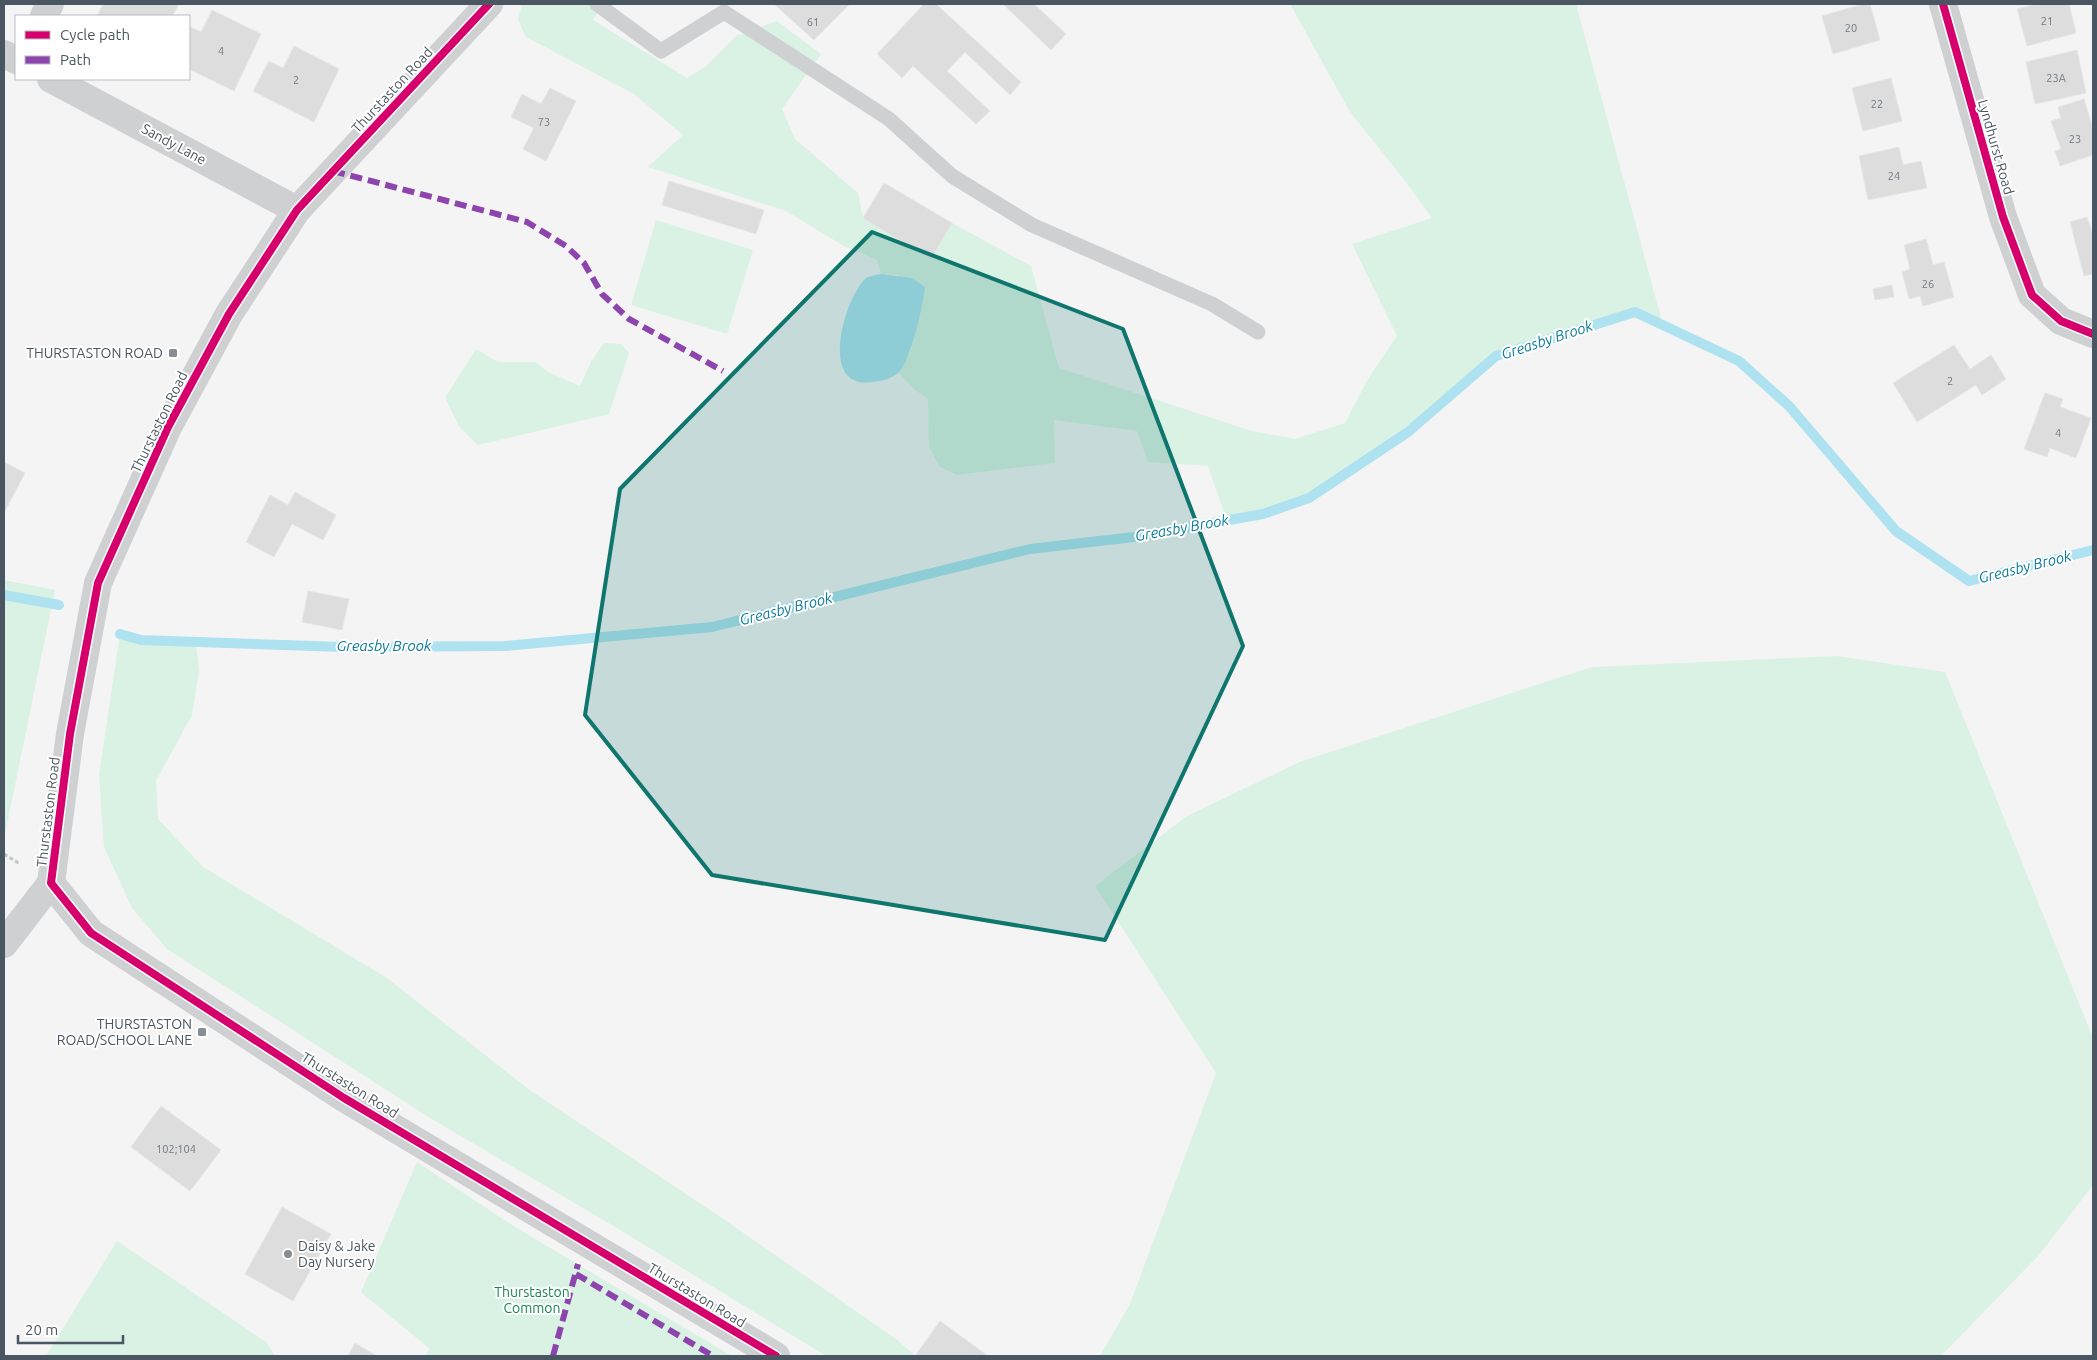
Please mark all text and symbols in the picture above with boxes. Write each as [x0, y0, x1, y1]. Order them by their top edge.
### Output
legend [15, 15, 190, 80]
house number: 21 [2041, 15, 2053, 27]
house number: 61 [807, 16, 819, 28]
house number: 20 [1845, 22, 1857, 34]
text: Cycle path [60, 26, 130, 43]
street label: Thurstaston Road [348, 44, 436, 136]
house number: 4 [218, 45, 224, 57]
text: Path [60, 51, 91, 68]
house number: 23A [2046, 72, 2067, 84]
house number: 2 [293, 74, 299, 86]
house number: 22 [1871, 98, 1883, 110]
street label: Lyndhurst Road [1975, 98, 2017, 196]
house number: 73 [538, 116, 550, 128]
street label: Sandy Lane [139, 120, 209, 168]
house number: 23 [2069, 133, 2081, 145]
house number: 24 [1888, 170, 1900, 182]
house number: 26 [1922, 278, 1934, 290]
water label: Greasby Brook [1499, 317, 1595, 362]
place label: THURSTASTON ROAD [26, 345, 163, 361]
marker: THURSTASTON ROAD [167, 347, 179, 359]
street label: Thurstaston Road [127, 369, 191, 475]
house number: 2 [1947, 375, 1953, 387]
house number: 4 [2055, 427, 2061, 439]
water label: Greasby Brook [1134, 511, 1230, 544]
water label: Greasby Brook [1977, 547, 2073, 586]
water label: Greasby Brook [738, 589, 834, 628]
water label: Greasby Brook [336, 637, 432, 654]
street label: Thurstaston Road [33, 756, 63, 868]
place label: THURSTASTON ROAD/SCHOOL LANE [57, 1016, 192, 1048]
marker: THURSTASTON ROAD/SCHOOL LANE [196, 1026, 208, 1038]
street label: Thurstaston Road [299, 1049, 401, 1121]
house number: 102;104 [156, 1143, 196, 1155]
place label: Daisy & Jake Day Nursery [298, 1238, 376, 1270]
marker: Daisy & Jake Day Nursery [282, 1248, 294, 1260]
street label: Thurstaston Road [645, 1260, 749, 1330]
park label: Thurstaston Common [494, 1284, 570, 1316]
scale bar [18, 1312, 122, 1344]
text: 20 m [25, 1321, 58, 1338]

